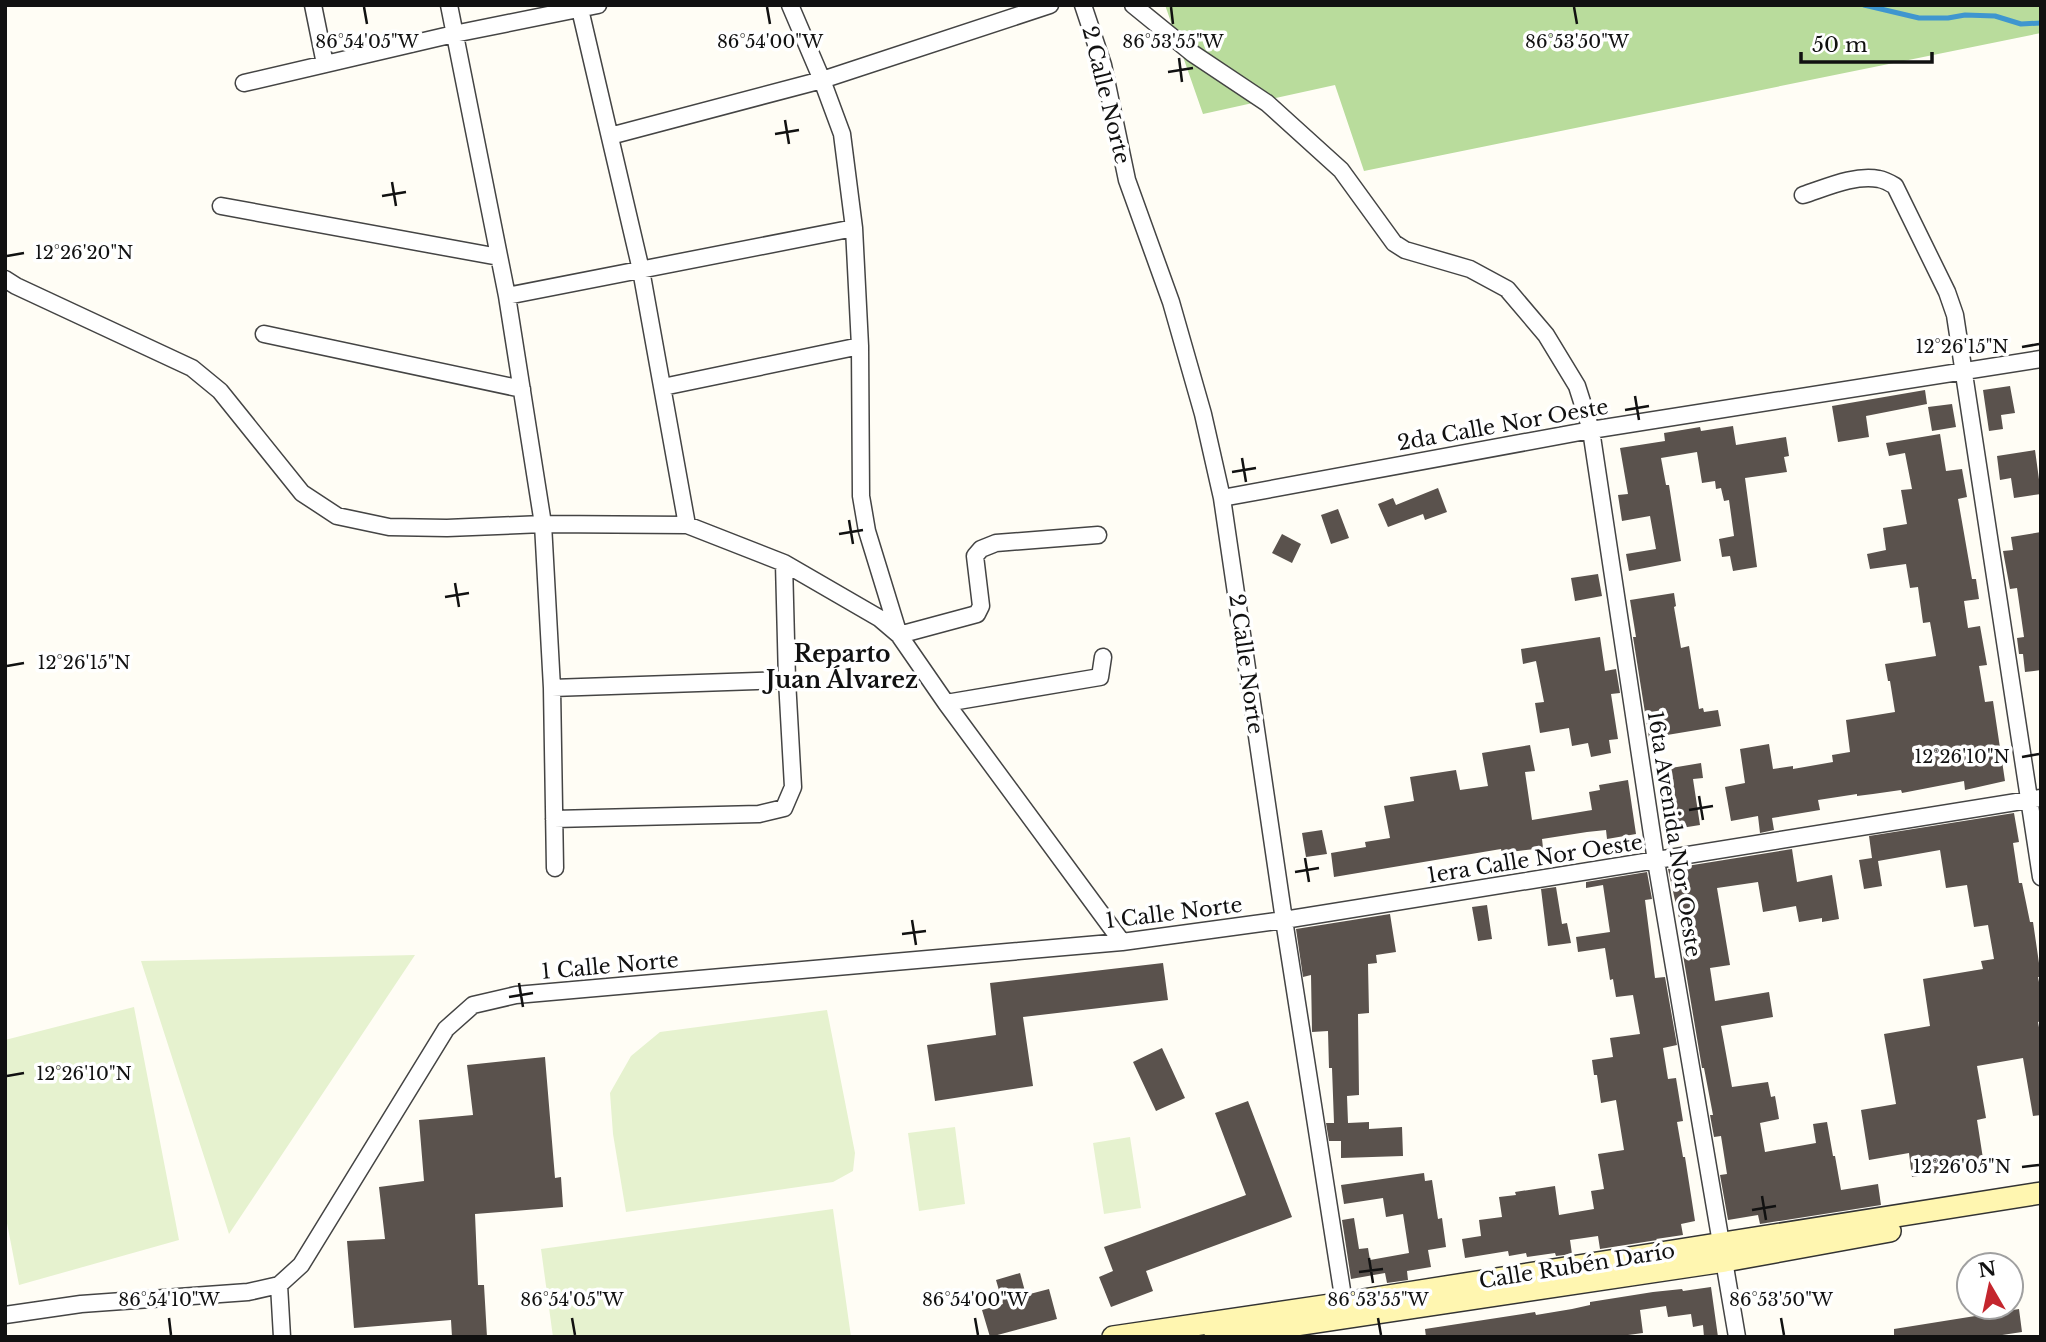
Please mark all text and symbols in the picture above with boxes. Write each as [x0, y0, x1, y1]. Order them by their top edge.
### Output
scale bar [1801, 21, 1932, 65]
street label: 2 Calle Norte [1076, 23, 1136, 167]
text: 86°54'05"W [315, 31, 420, 53]
text: 86°54'00"W [717, 31, 824, 53]
text: 86°53'55"W [1122, 31, 1224, 53]
text: 86°53'50"W [1525, 31, 1630, 53]
text: 50 m [1812, 32, 1868, 58]
text: 12°26'20"N [35, 242, 133, 264]
text: 12°26'15"N [1916, 336, 2008, 358]
street label: 2da Calle Nor Oeste [1396, 394, 1610, 456]
street label: 2 Calle Norte [1223, 592, 1269, 736]
district label: Reparto Juan Álvarez [762, 640, 918, 694]
text: 12°26'15"N [38, 652, 130, 674]
street label: 16ta Avenida Nor Oeste [1642, 709, 1706, 959]
text: 12°26'10"N [1914, 746, 2010, 768]
street label: 1era Calle Nor Oeste [1425, 829, 1645, 889]
street label: 1 Calle Norte [1104, 892, 1244, 934]
street label: 1 Calle Norte [540, 947, 680, 985]
text: 12°26'10"N [36, 1063, 132, 1085]
text: 12°26'05"N [1913, 1156, 2011, 1178]
street label: Calle Rubén Darío [1477, 1238, 1677, 1294]
north arrow [1955, 1251, 2025, 1321]
text: N [1977, 1257, 1998, 1282]
text: 86°54'10"W [118, 1289, 220, 1311]
text: 86°54'05"W [520, 1289, 625, 1311]
text: 86°54'00"W [922, 1289, 1029, 1311]
text: 86°53'55"W [1327, 1289, 1429, 1311]
text: 86°53'50"W [1729, 1289, 1834, 1311]

